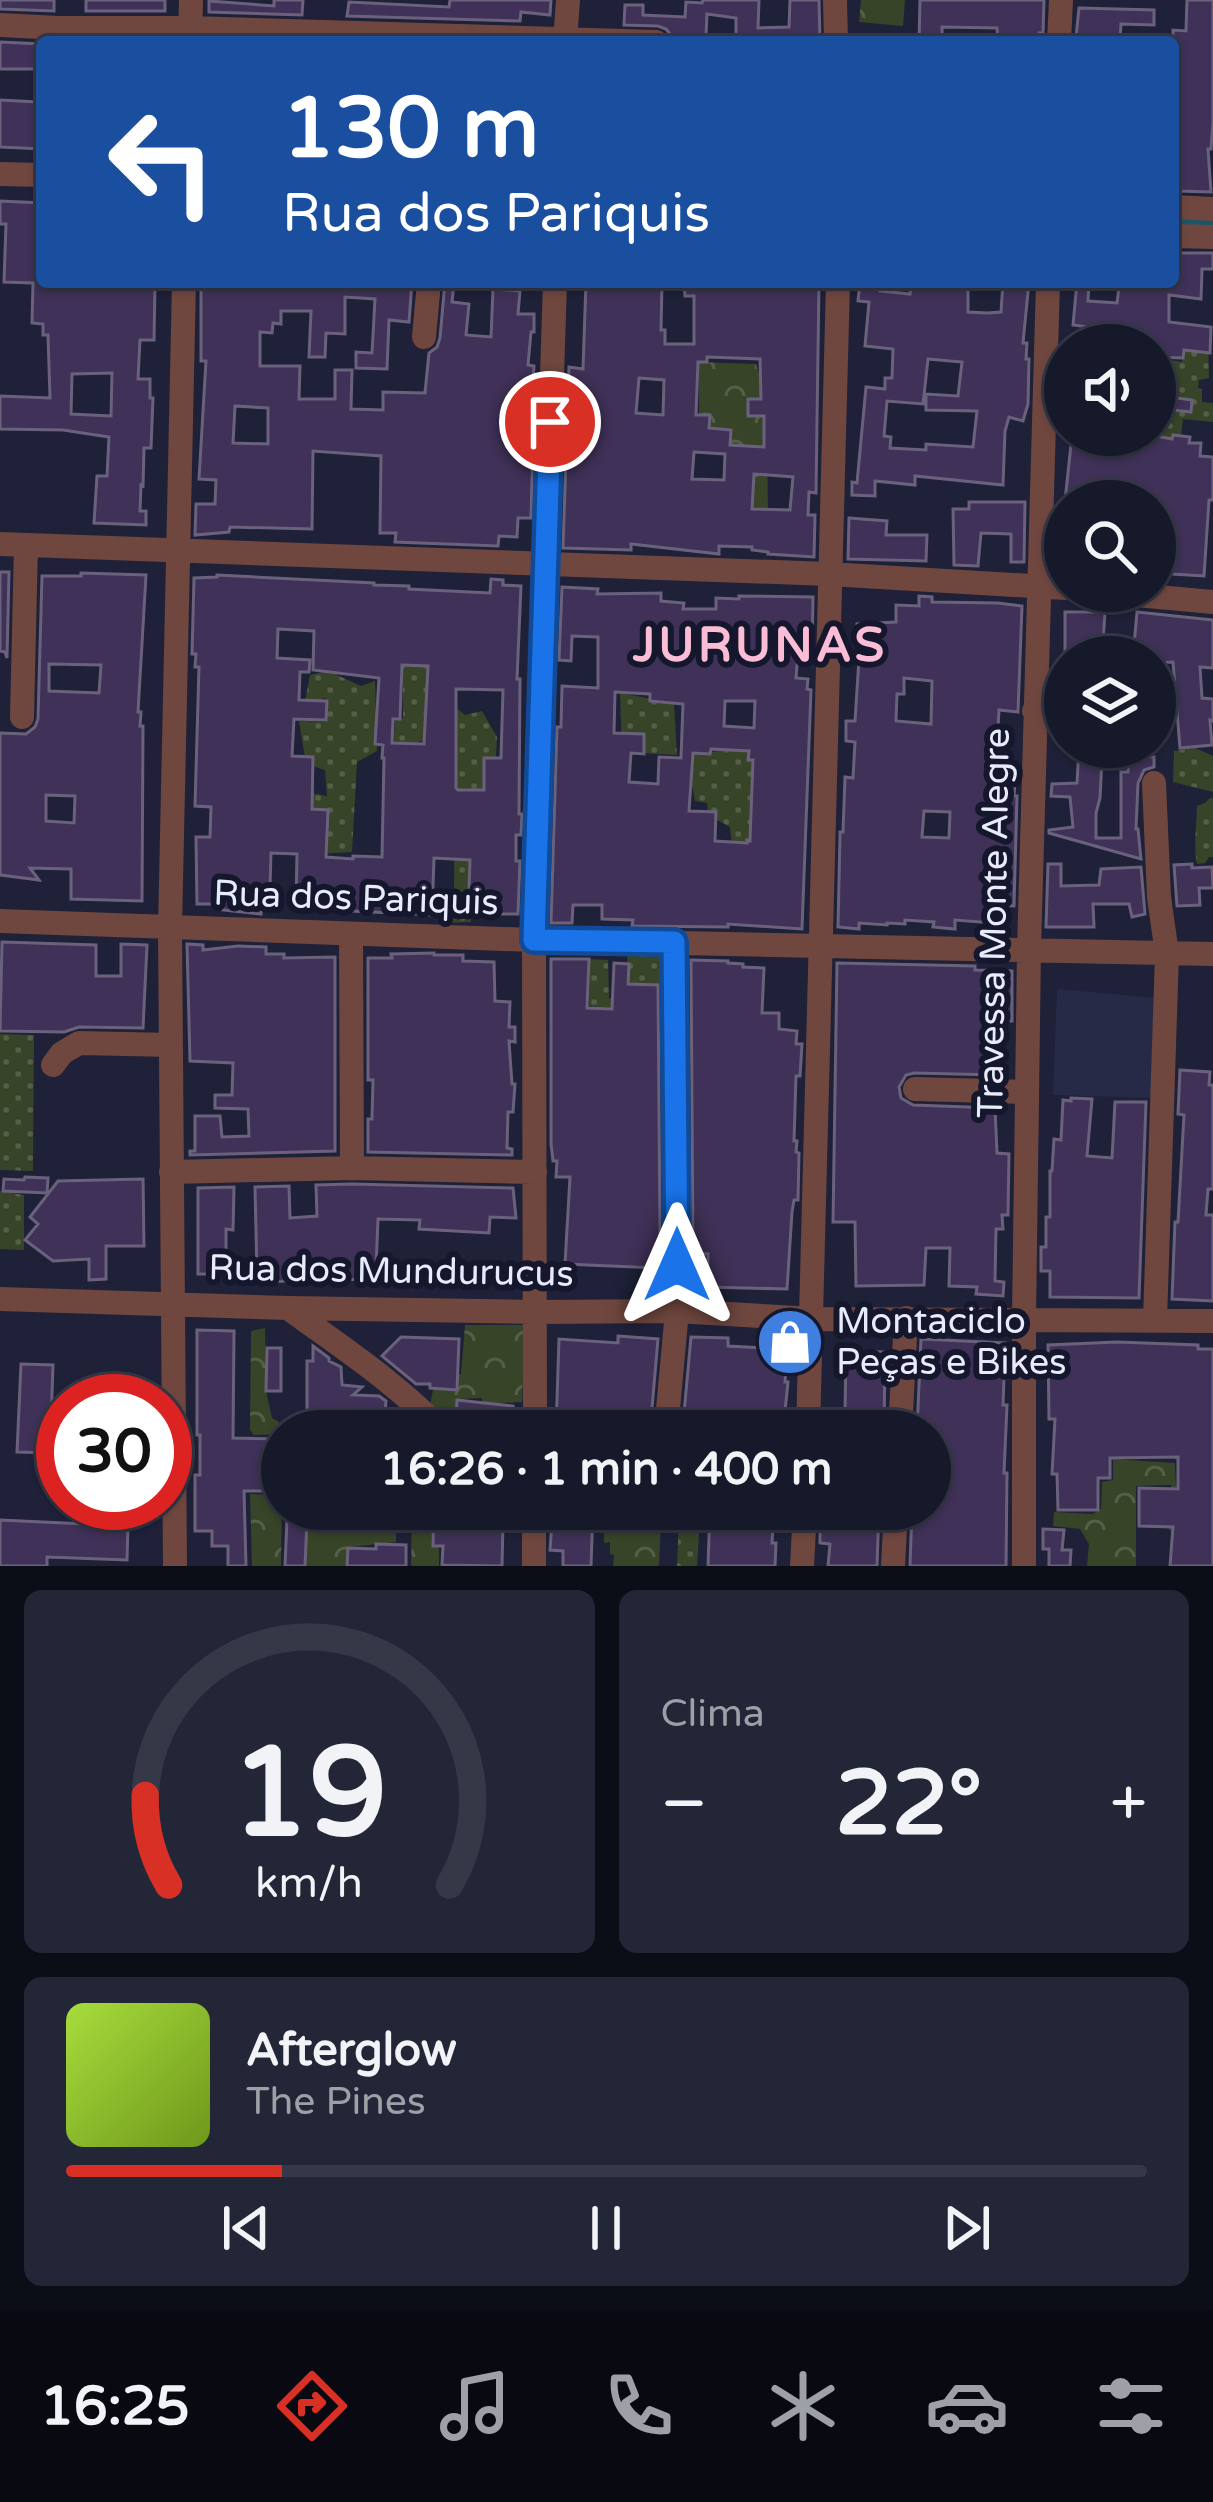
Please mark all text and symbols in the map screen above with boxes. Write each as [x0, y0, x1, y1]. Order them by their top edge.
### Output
text: 130 m [282, 79, 539, 180]
icon: left [84, 84, 240, 240]
text: Rua dos Pariquis [282, 181, 710, 246]
map controls [1044, 324, 1176, 768]
button: sound [1044, 324, 1176, 456]
pin [499, 371, 601, 473]
icon: arrive [517, 389, 583, 455]
button: search [1044, 480, 1176, 612]
district label: JURUNAS [632, 617, 887, 675]
button: layers [1044, 636, 1176, 768]
street label: Travessa Monte Alegre [969, 728, 1019, 1118]
street label: Rua dos Pariquis [213, 872, 499, 924]
position arrow [614, 1202, 740, 1328]
street label: Rua dos Mundurucus [208, 1246, 574, 1296]
place label: Montaciclo Peças e Bikes [836, 1300, 1066, 1384]
shop icon: Montaciclo Peças e Bikes [755, 1307, 825, 1377]
speed limit sign: 30 [36, 1374, 192, 1530]
text: 16:26 · 1 min · 400 m [380, 1443, 832, 1497]
text: Clima [661, 1690, 765, 1737]
text: 19 [231, 1719, 388, 1870]
text: 22° [835, 1750, 982, 1859]
text: − [661, 1764, 708, 1844]
text: + [1110, 1764, 1147, 1844]
text: km/h [255, 1857, 363, 1908]
text: Afterglow [246, 2024, 457, 2078]
text: The Pines [246, 2078, 426, 2125]
icon: previous [213, 2195, 279, 2261]
icon: pause [573, 2195, 639, 2261]
icon: next [934, 2195, 1000, 2261]
icon: directions [270, 2364, 354, 2448]
icon: music [433, 2364, 517, 2448]
icon: phone [597, 2364, 681, 2448]
icon: climate [761, 2364, 845, 2448]
icon: car [925, 2364, 1009, 2448]
icon: filters [1089, 2364, 1173, 2448]
text: 16:25 [40, 2374, 190, 2439]

